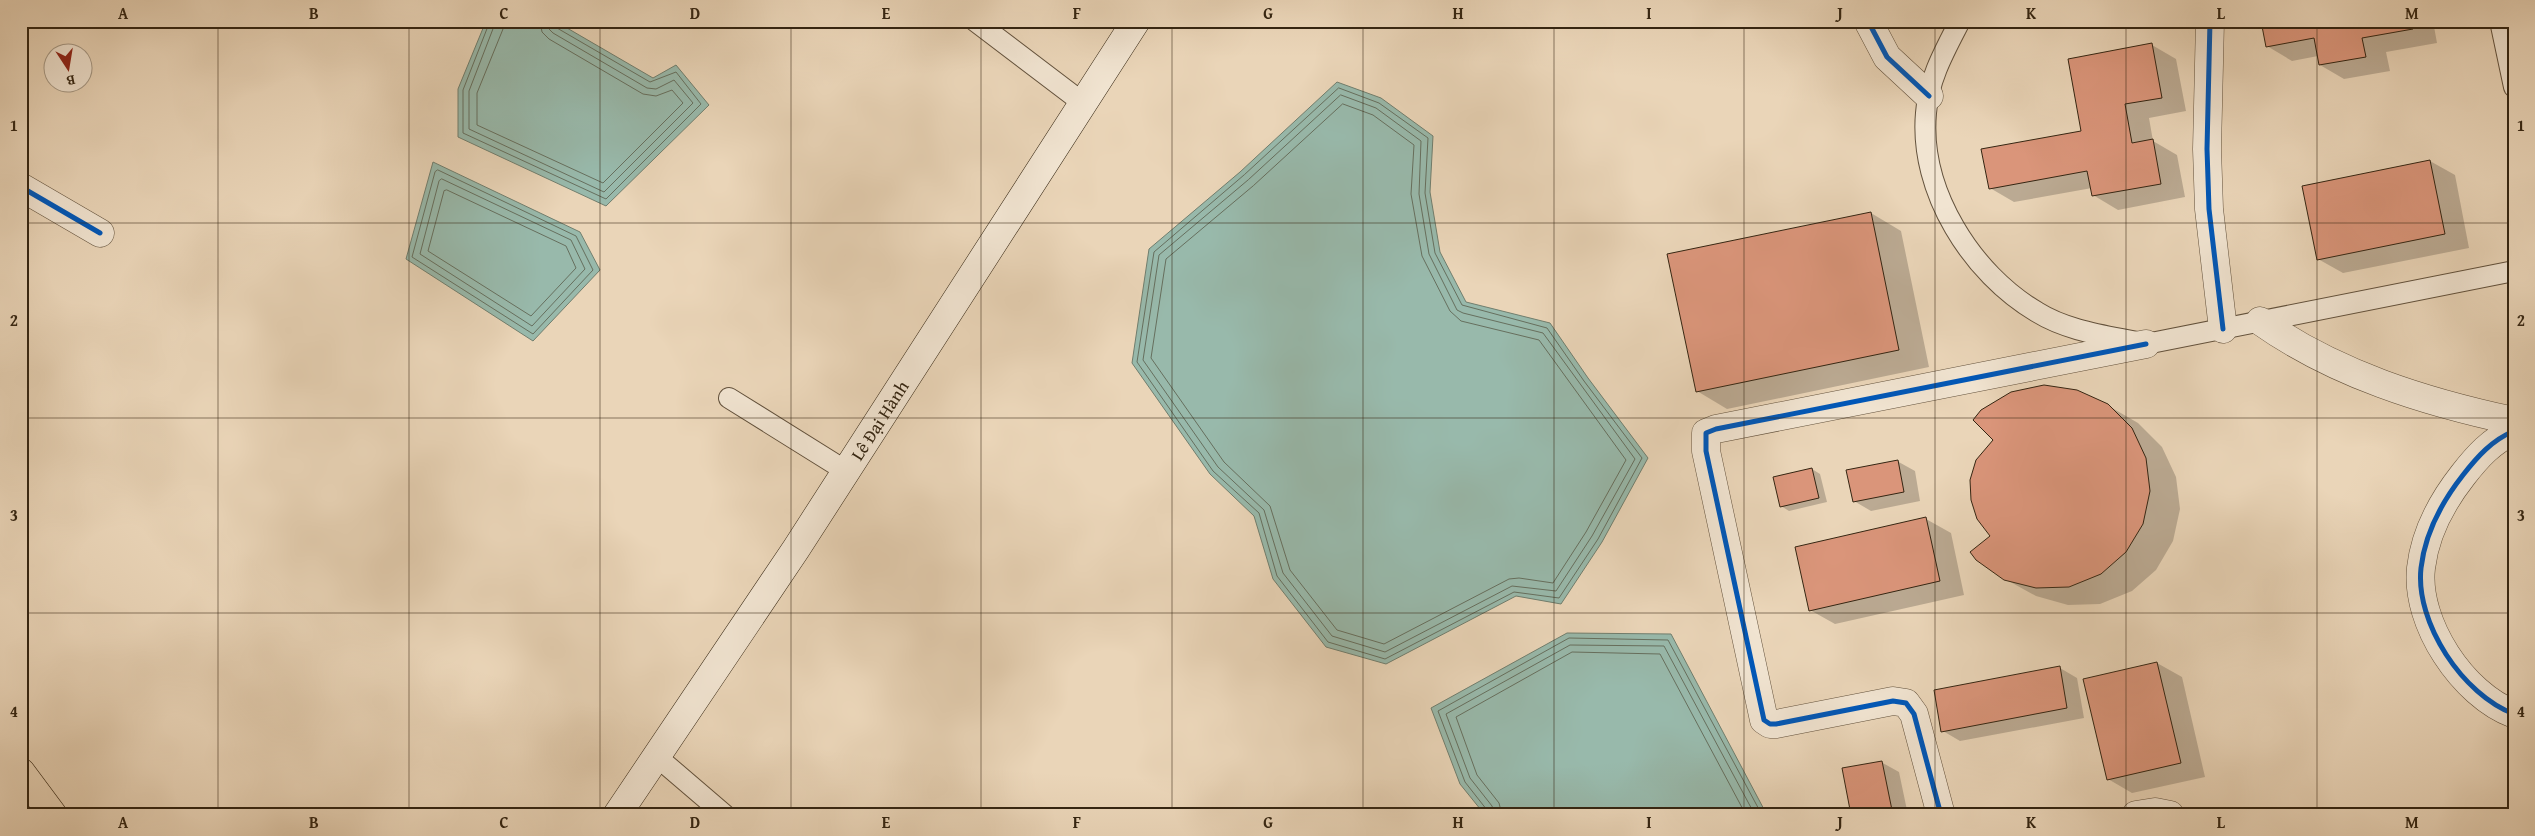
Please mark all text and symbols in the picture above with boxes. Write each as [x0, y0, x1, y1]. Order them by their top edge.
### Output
text: A [118, 1, 129, 25]
text: B [309, 1, 319, 25]
text: C [499, 1, 509, 25]
text: D [690, 1, 700, 25]
text: E [882, 1, 891, 25]
text: F [1073, 1, 1081, 25]
text: G [1263, 1, 1273, 25]
text: H [1452, 1, 1464, 25]
text: I [1646, 1, 1652, 25]
text: J [1834, 1, 1843, 25]
text: K [2026, 1, 2037, 25]
text: L [2217, 1, 2226, 25]
text: M [2405, 1, 2419, 25]
north arrow [42, 42, 92, 92]
text: B [64, 70, 77, 91]
text: 1 [10, 113, 18, 137]
text: 1 [2517, 113, 2525, 137]
text: 2 [10, 308, 18, 332]
text: 2 [2517, 308, 2525, 332]
street label: Lê Đại Hành [843, 375, 915, 465]
text: 3 [10, 503, 18, 527]
text: 3 [2517, 503, 2525, 527]
text: 4 [10, 699, 18, 723]
text: 4 [2517, 699, 2525, 723]
text: A [118, 810, 129, 834]
text: B [309, 810, 319, 834]
text: C [499, 810, 509, 834]
text: D [690, 810, 700, 834]
text: E [882, 810, 891, 834]
text: F [1073, 810, 1081, 834]
text: G [1263, 810, 1273, 834]
text: H [1452, 810, 1464, 834]
text: I [1646, 810, 1652, 834]
text: J [1834, 810, 1843, 834]
text: K [2026, 810, 2037, 834]
text: L [2217, 810, 2226, 834]
text: M [2405, 810, 2419, 834]

